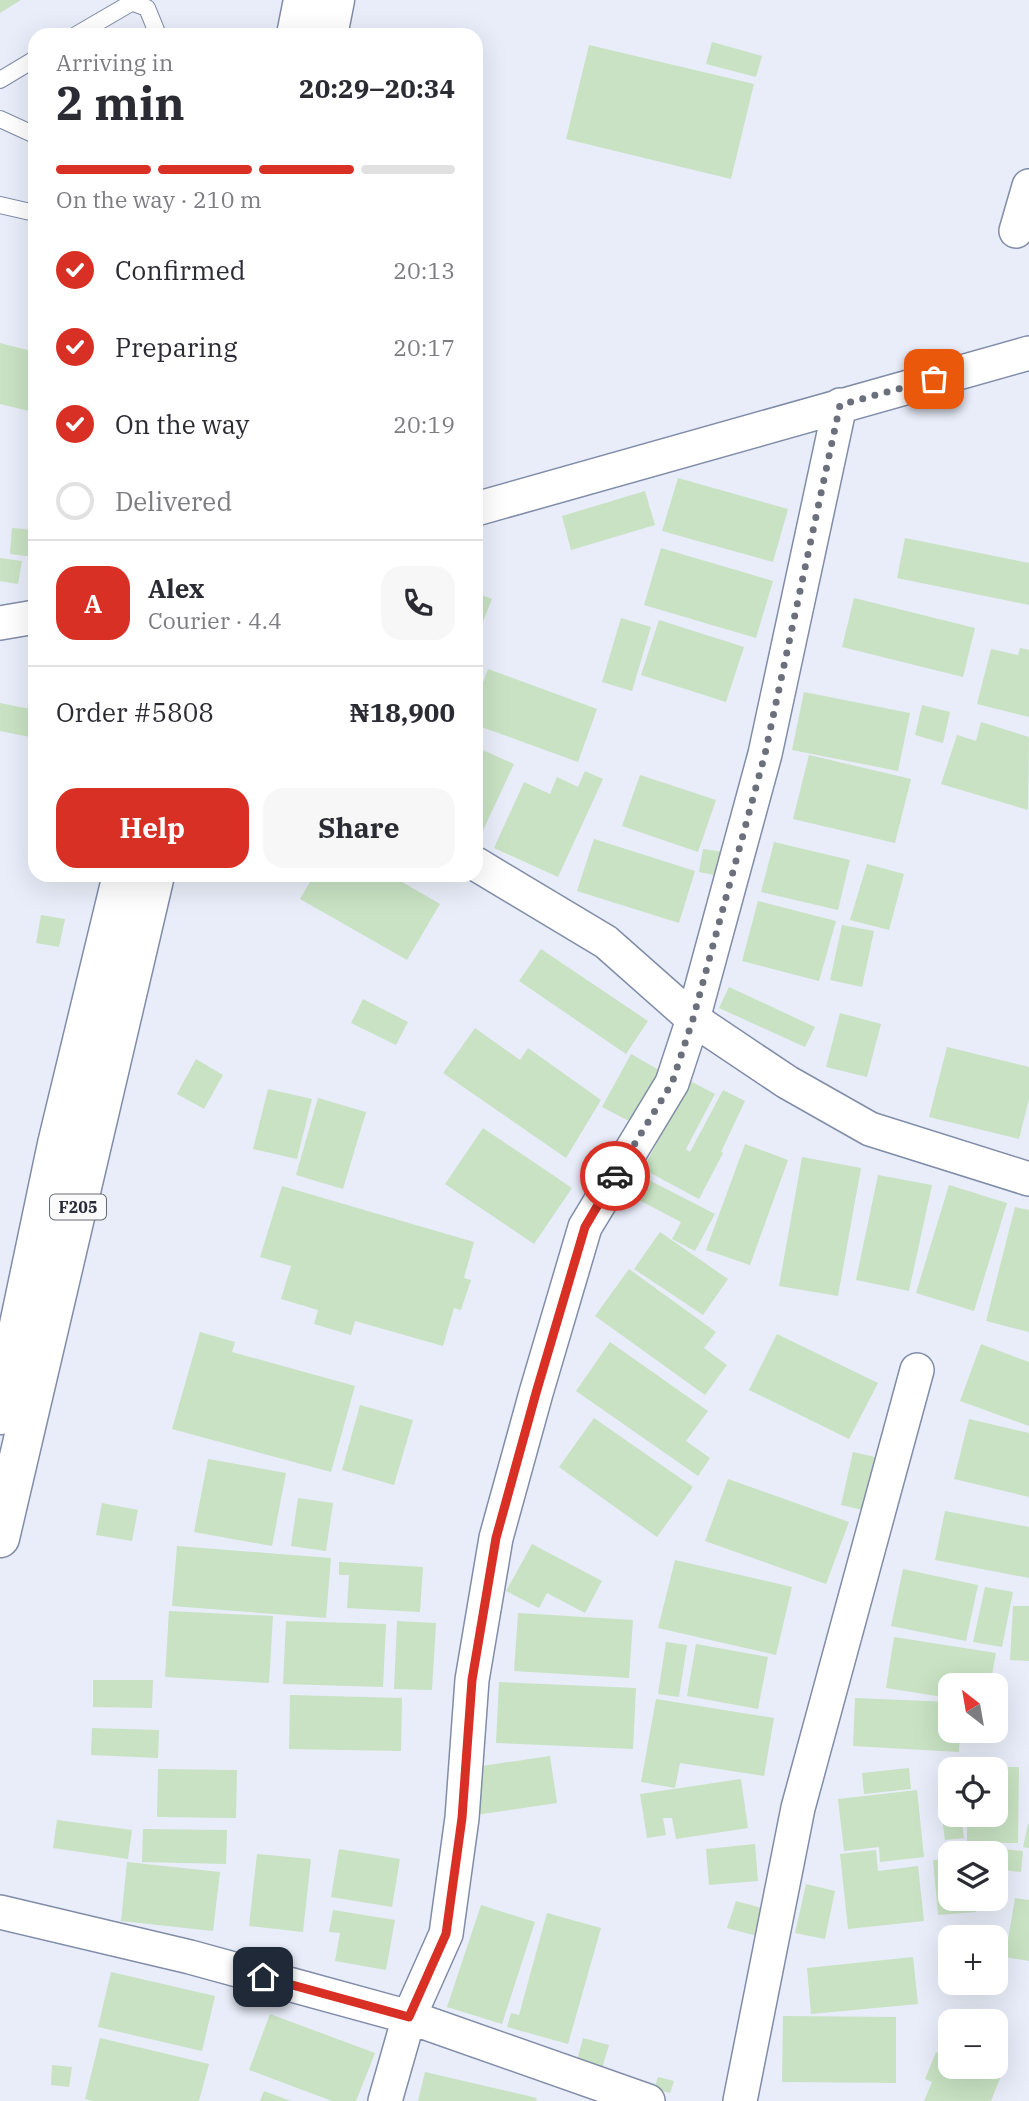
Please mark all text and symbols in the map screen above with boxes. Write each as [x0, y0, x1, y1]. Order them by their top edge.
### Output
text: Arriving in [56, 47, 173, 77]
text: 20:29–20:34 [299, 71, 455, 105]
text: 2 min [56, 73, 185, 133]
text: On the way · 210 m [56, 184, 262, 214]
icon: check [56, 251, 94, 289]
text: Confirmed [115, 253, 246, 287]
text: 20:13 [393, 255, 455, 285]
icon: check [56, 328, 94, 366]
text: Preparing [115, 330, 237, 364]
text: 20:17 [393, 332, 455, 362]
pin [904, 349, 964, 409]
icon: bag [915, 360, 953, 398]
icon: check [56, 405, 94, 443]
text: On the way [115, 407, 249, 441]
text: 20:19 [393, 409, 455, 439]
text: Delivered [115, 484, 232, 518]
button: phone [381, 566, 455, 640]
text: Alex [148, 571, 204, 605]
text: A [84, 586, 102, 620]
text: Courier · 4.4 [148, 605, 282, 635]
text: Order #5808 [56, 695, 214, 729]
text: ₦18,900 [350, 695, 455, 729]
button: Help [56, 788, 249, 868]
button: Share [263, 788, 455, 868]
courier [580, 1141, 650, 1211]
icon: car [596, 1157, 634, 1195]
road number: F205 [50, 1194, 106, 1219]
north arrow [938, 1673, 1008, 1743]
map controls [938, 1673, 1008, 2079]
button: locate [938, 1757, 1008, 1827]
button: layers [938, 1841, 1008, 1911]
button: + [938, 1925, 1008, 1995]
pin [233, 1947, 293, 2007]
icon: home [244, 1958, 282, 1996]
button: − [938, 2009, 1008, 2079]

